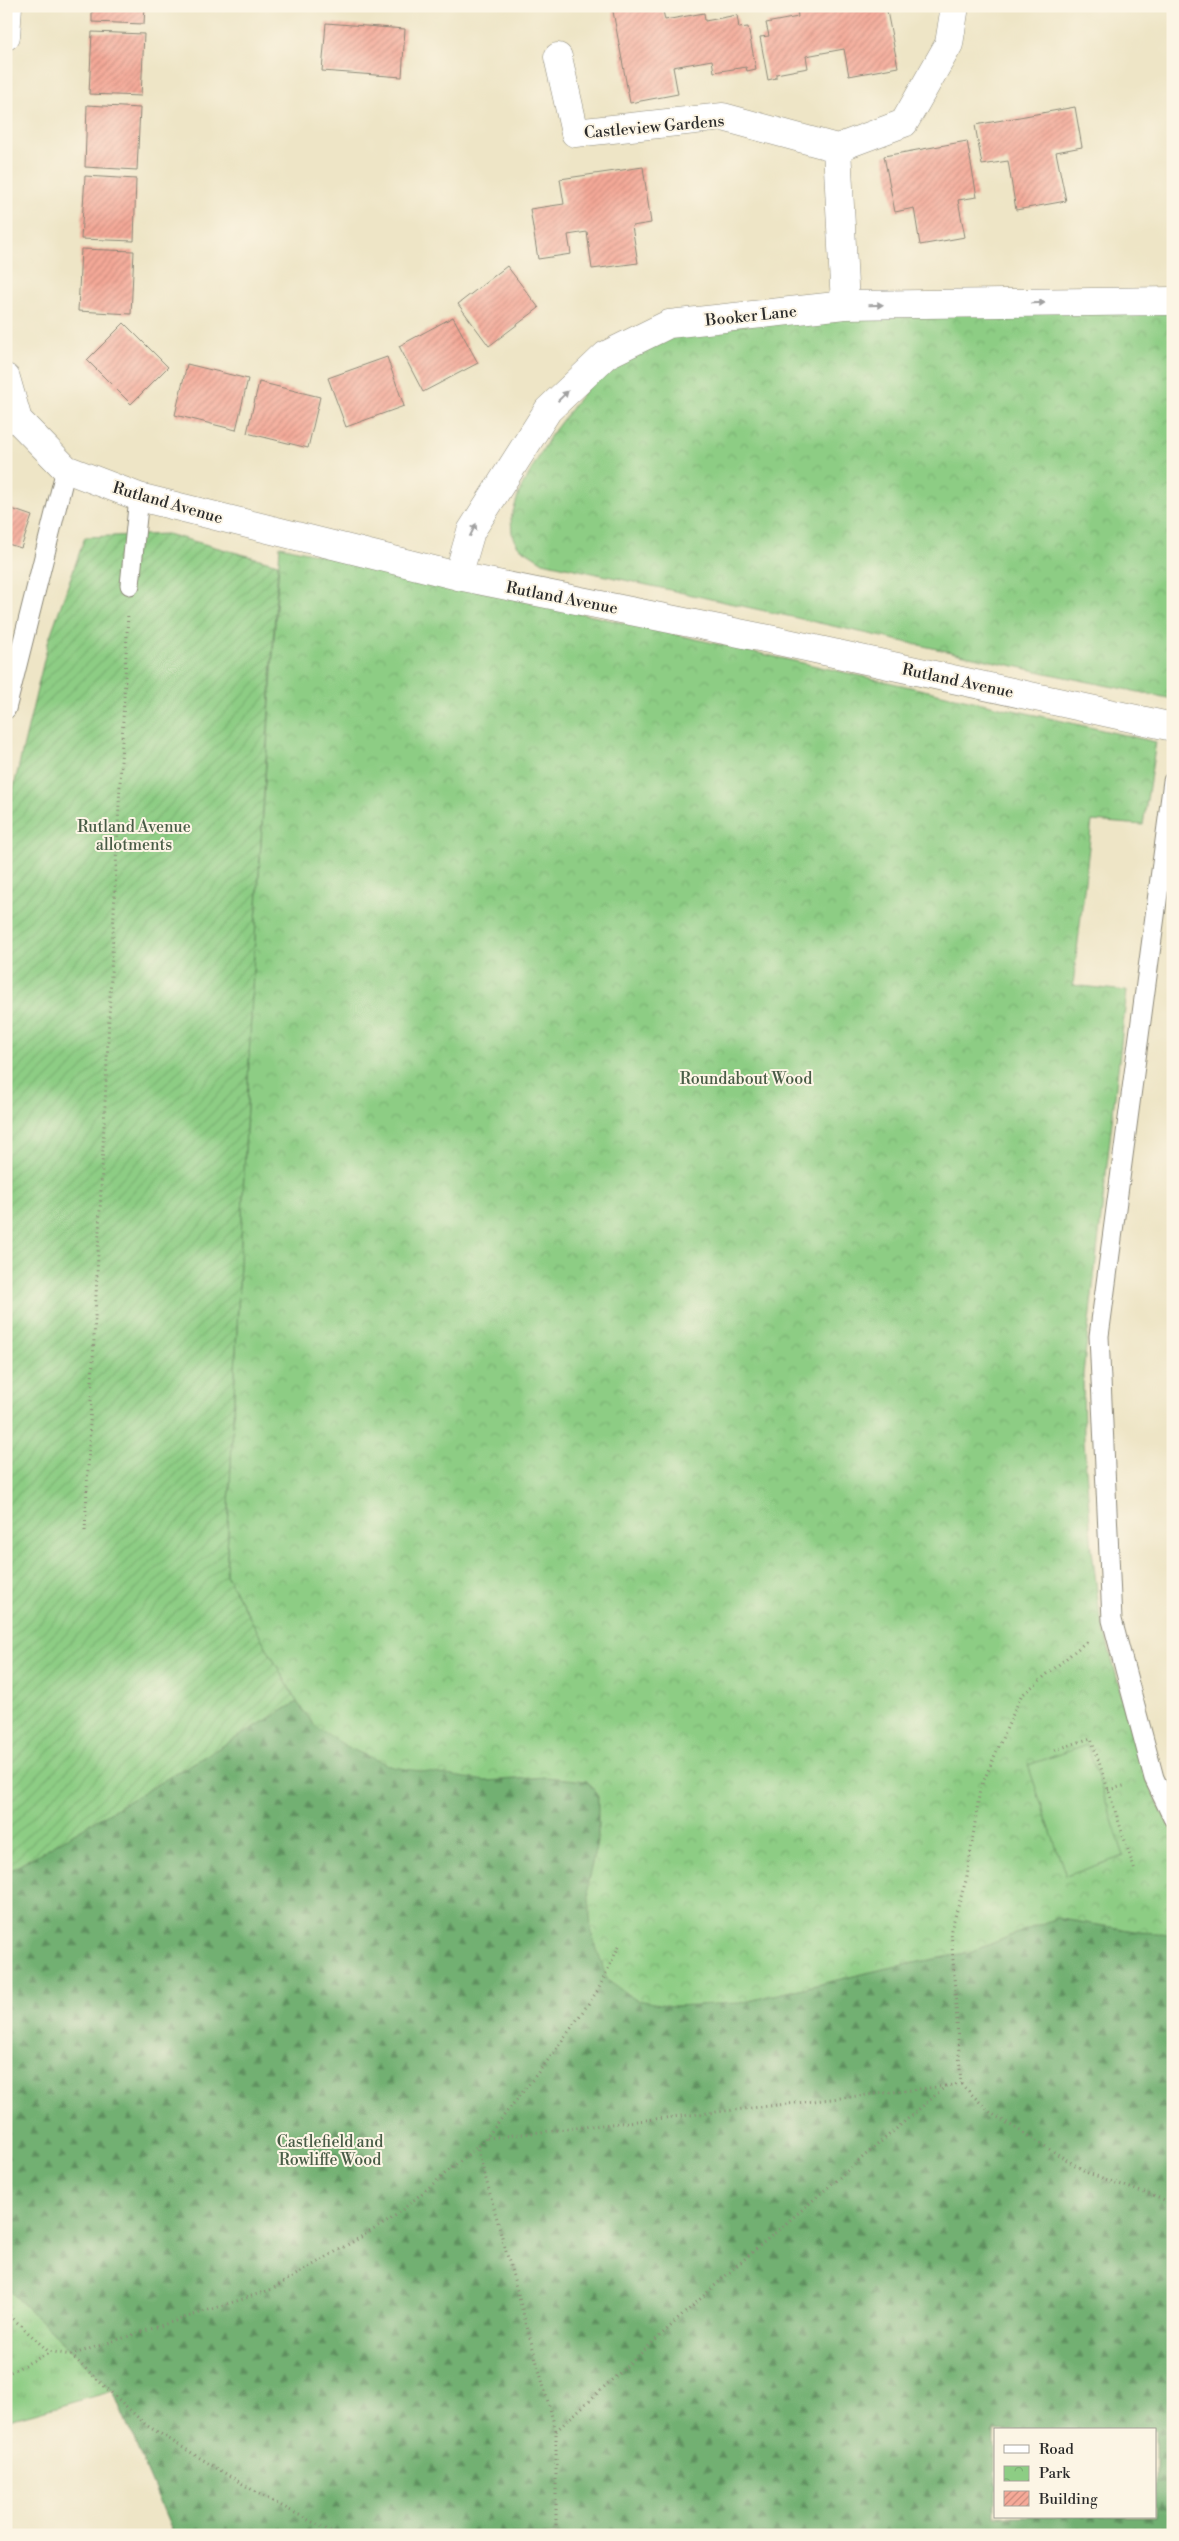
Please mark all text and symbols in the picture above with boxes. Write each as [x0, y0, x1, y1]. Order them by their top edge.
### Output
street label: Castleview Gardens [583, 111, 725, 143]
one-way arrow [1031, 299, 1047, 307]
street label: Booker Lane [703, 301, 798, 331]
one-way arrow [868, 301, 884, 309]
one-way arrow [557, 390, 569, 402]
street label: Rutland Avenue [110, 478, 225, 528]
one-way arrow [469, 523, 477, 537]
street label: Rutland Avenue [504, 577, 619, 619]
street label: Rutland Avenue [900, 659, 1015, 703]
park label: Rutland Avenue allotments [77, 817, 191, 855]
park label: Roundabout Wood [680, 1069, 812, 1089]
park label: Castlefield and Rowliffe Wood [277, 2132, 383, 2170]
legend [994, 2428, 1156, 2518]
text: Road [1039, 2440, 1074, 2459]
text: Park [1039, 2464, 1071, 2483]
text: Building [1038, 2490, 1098, 2509]

